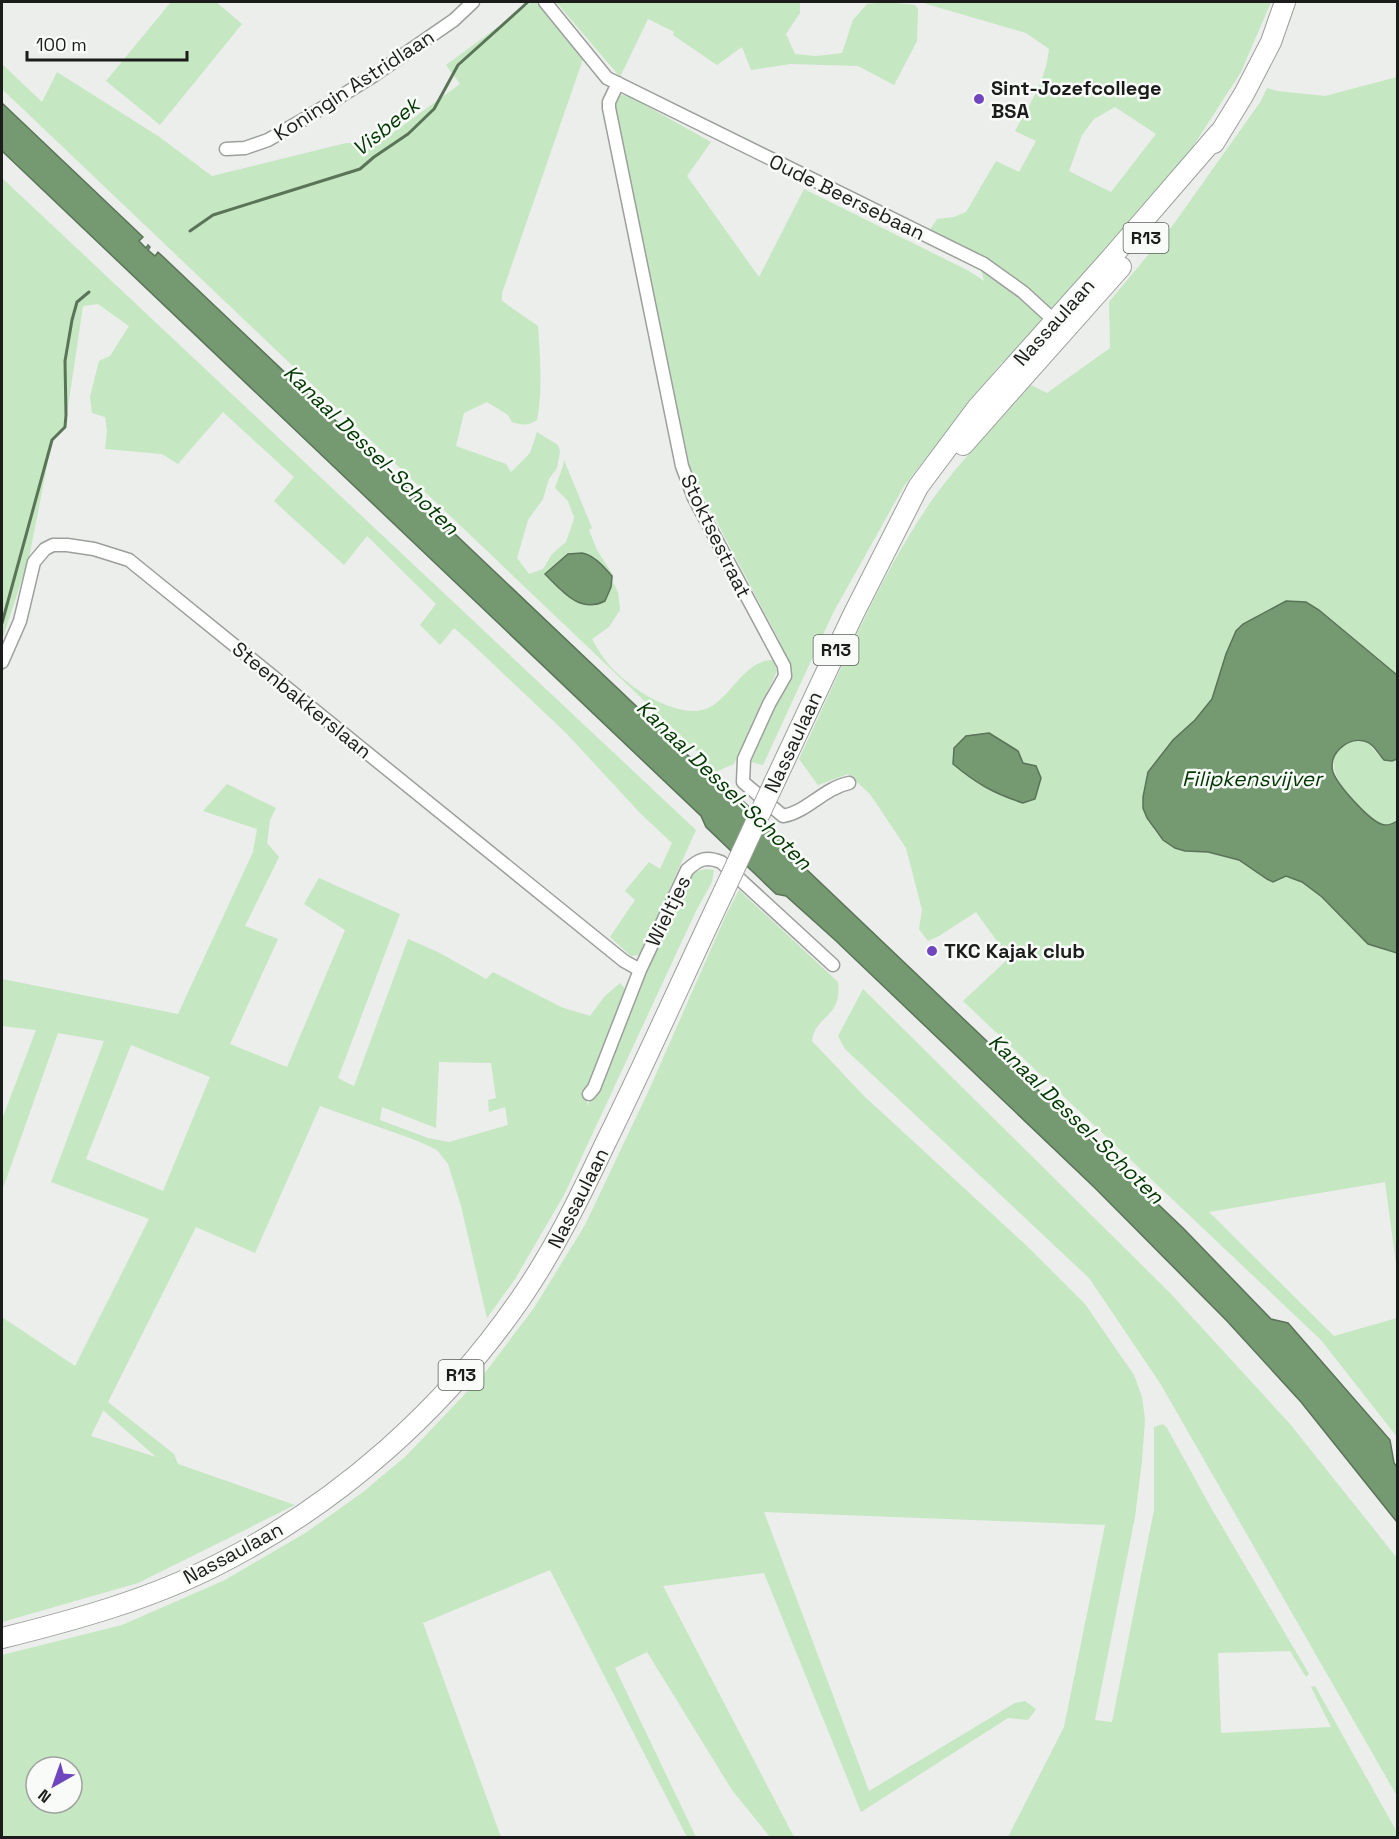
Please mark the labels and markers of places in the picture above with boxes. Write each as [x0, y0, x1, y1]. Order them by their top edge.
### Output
place label: Sint-Jozefcollege BSA [991, 75, 1162, 124]
marker: Sint-Jozefcollege BSA [972, 92, 986, 106]
place label: TKC Kajak club [944, 938, 1085, 964]
marker: TKC Kajak club [925, 944, 939, 958]

